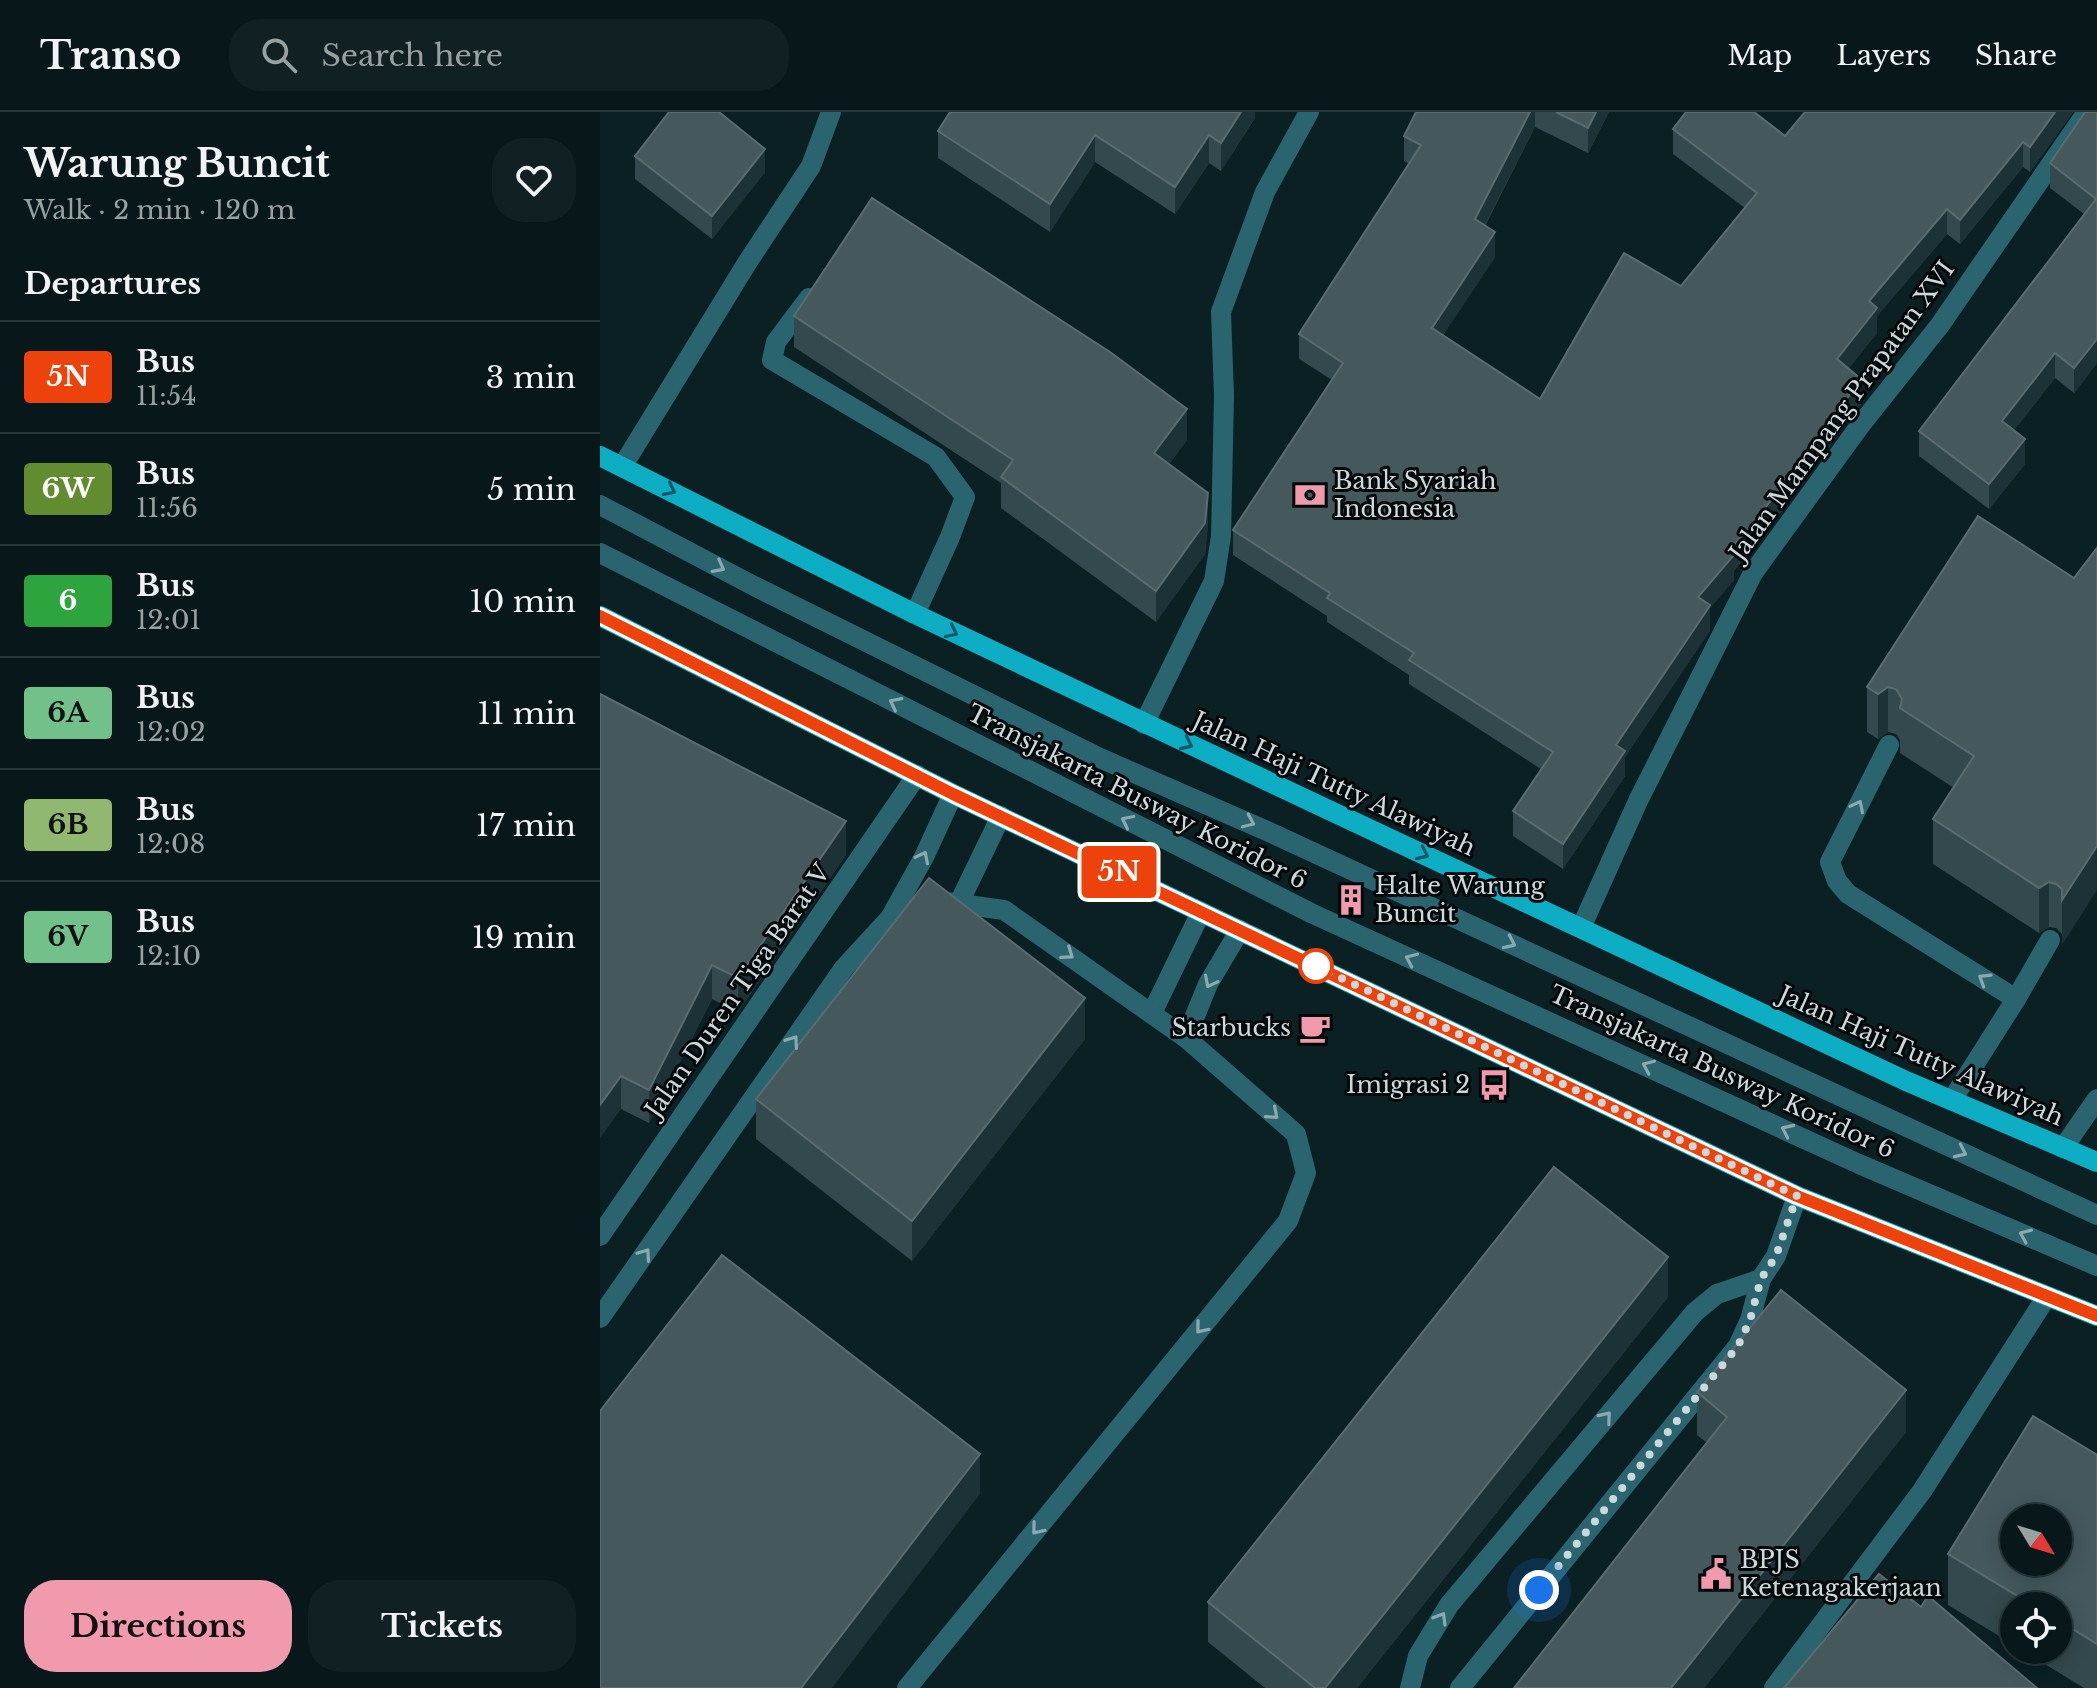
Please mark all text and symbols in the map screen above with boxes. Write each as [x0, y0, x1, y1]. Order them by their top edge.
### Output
search box [229, 19, 789, 91]
text: Transo [40, 32, 181, 79]
icon: search [257, 33, 301, 77]
text: Search here [321, 37, 503, 74]
text: Map [1727, 38, 1792, 73]
text: Layers [1836, 38, 1931, 73]
text: Share [1975, 38, 2057, 73]
button: heart [492, 138, 576, 222]
text: Warung Buncit [24, 140, 330, 187]
text: Walk · 2 min · 120 m [24, 194, 295, 226]
street label: Jalan Mampang Prapatan XVI [1721, 255, 1960, 569]
text: Departures [24, 265, 201, 302]
text: Bus [136, 343, 195, 380]
text: 5N [47, 359, 89, 394]
text: 3 min [486, 359, 576, 396]
text: 11:54 [136, 380, 197, 412]
text: Bus [136, 455, 195, 492]
place label: Bank Syariah Indonesia [1334, 466, 1496, 523]
text: 6W [41, 471, 95, 506]
text: 5 min [487, 471, 576, 508]
bank icon: Bank Syariah Indonesia [1293, 478, 1327, 512]
one-way arrow [662, 480, 677, 496]
text: 11:56 [136, 492, 198, 524]
one-way arrow [710, 558, 725, 573]
text: Bus [136, 567, 195, 604]
text: 6 [59, 583, 77, 618]
text: 10 min [470, 583, 576, 620]
text: 12:01 [136, 604, 201, 636]
one-way arrow [944, 622, 959, 638]
text: Bus [136, 679, 195, 716]
text: 6A [47, 695, 89, 730]
text: 11 min [478, 695, 576, 732]
one-way arrow [888, 698, 903, 713]
street label: Transjakarta Busway Koridor 6 [963, 698, 1312, 895]
street label: Jalan Haji Tutty Alawiyah [1185, 704, 1480, 862]
text: 12:02 [136, 716, 206, 748]
one-way arrow [1179, 734, 1193, 750]
text: Bus [136, 791, 195, 828]
one-way arrow [1849, 800, 1864, 815]
text: 6B [47, 807, 89, 842]
text: 17 min [476, 807, 576, 844]
one-way arrow [1240, 813, 1255, 829]
one-way arrow [1120, 816, 1135, 831]
text: 12:08 [136, 828, 205, 860]
one-way arrow [1414, 844, 1429, 860]
line badge: 5N [1083, 846, 1155, 898]
one-way arrow [914, 850, 929, 865]
text: 5N [1098, 854, 1140, 889]
street label: Jalan Duren Tiga Barat V [637, 857, 837, 1125]
place label: Halte Warung Buncit [1375, 871, 1546, 928]
building icon: Halte Warung Buncit [1334, 883, 1368, 917]
text: Bus [136, 903, 195, 940]
text: 6V [47, 919, 89, 954]
text: 19 min [472, 919, 576, 956]
one-way arrow [1502, 933, 1516, 949]
text: 12:10 [136, 940, 201, 972]
one-way arrow [1059, 944, 1073, 959]
unlabelled marker [1299, 949, 1333, 983]
one-way arrow [1405, 952, 1419, 968]
one-way arrow [1978, 973, 1993, 988]
one-way arrow [1204, 974, 1219, 989]
street label: Jalan Haji Tutty Alawiyah [1772, 978, 2068, 1132]
street label: Transjakarta Busway Koridor 6 [1545, 979, 1899, 1164]
cafe icon: Starbucks [1298, 1011, 1332, 1045]
place label: Starbucks [1172, 1013, 1291, 1042]
one-way arrow [783, 1036, 798, 1050]
one-way arrow [1642, 1060, 1656, 1076]
bus stop icon: Imigrasi 2 [1477, 1068, 1511, 1102]
place label: Imigrasi 2 [1346, 1070, 1470, 1099]
one-way arrow [1263, 1104, 1278, 1118]
one-way arrow [1781, 1124, 1796, 1140]
one-way arrow [1953, 1142, 1967, 1158]
one-way arrow [2019, 1229, 2033, 1245]
one-way arrow [635, 1249, 650, 1263]
one-way arrow [1196, 1319, 1211, 1333]
one-way arrow [1596, 1412, 1611, 1426]
north arrow [2000, 1504, 2072, 1576]
map controls [2000, 1504, 2072, 1664]
one-way arrow [1032, 1520, 1046, 1535]
place label: BPJS Ketenagakerjaan [1740, 1545, 1942, 1602]
public building icon: BPJS Ketenagakerjaan [1699, 1557, 1733, 1591]
your location [1519, 1570, 1559, 1610]
button: Directions [24, 1580, 292, 1672]
button: Tickets [308, 1580, 576, 1672]
button: locate [2000, 1592, 2072, 1664]
one-way arrow [1431, 1612, 1447, 1627]

